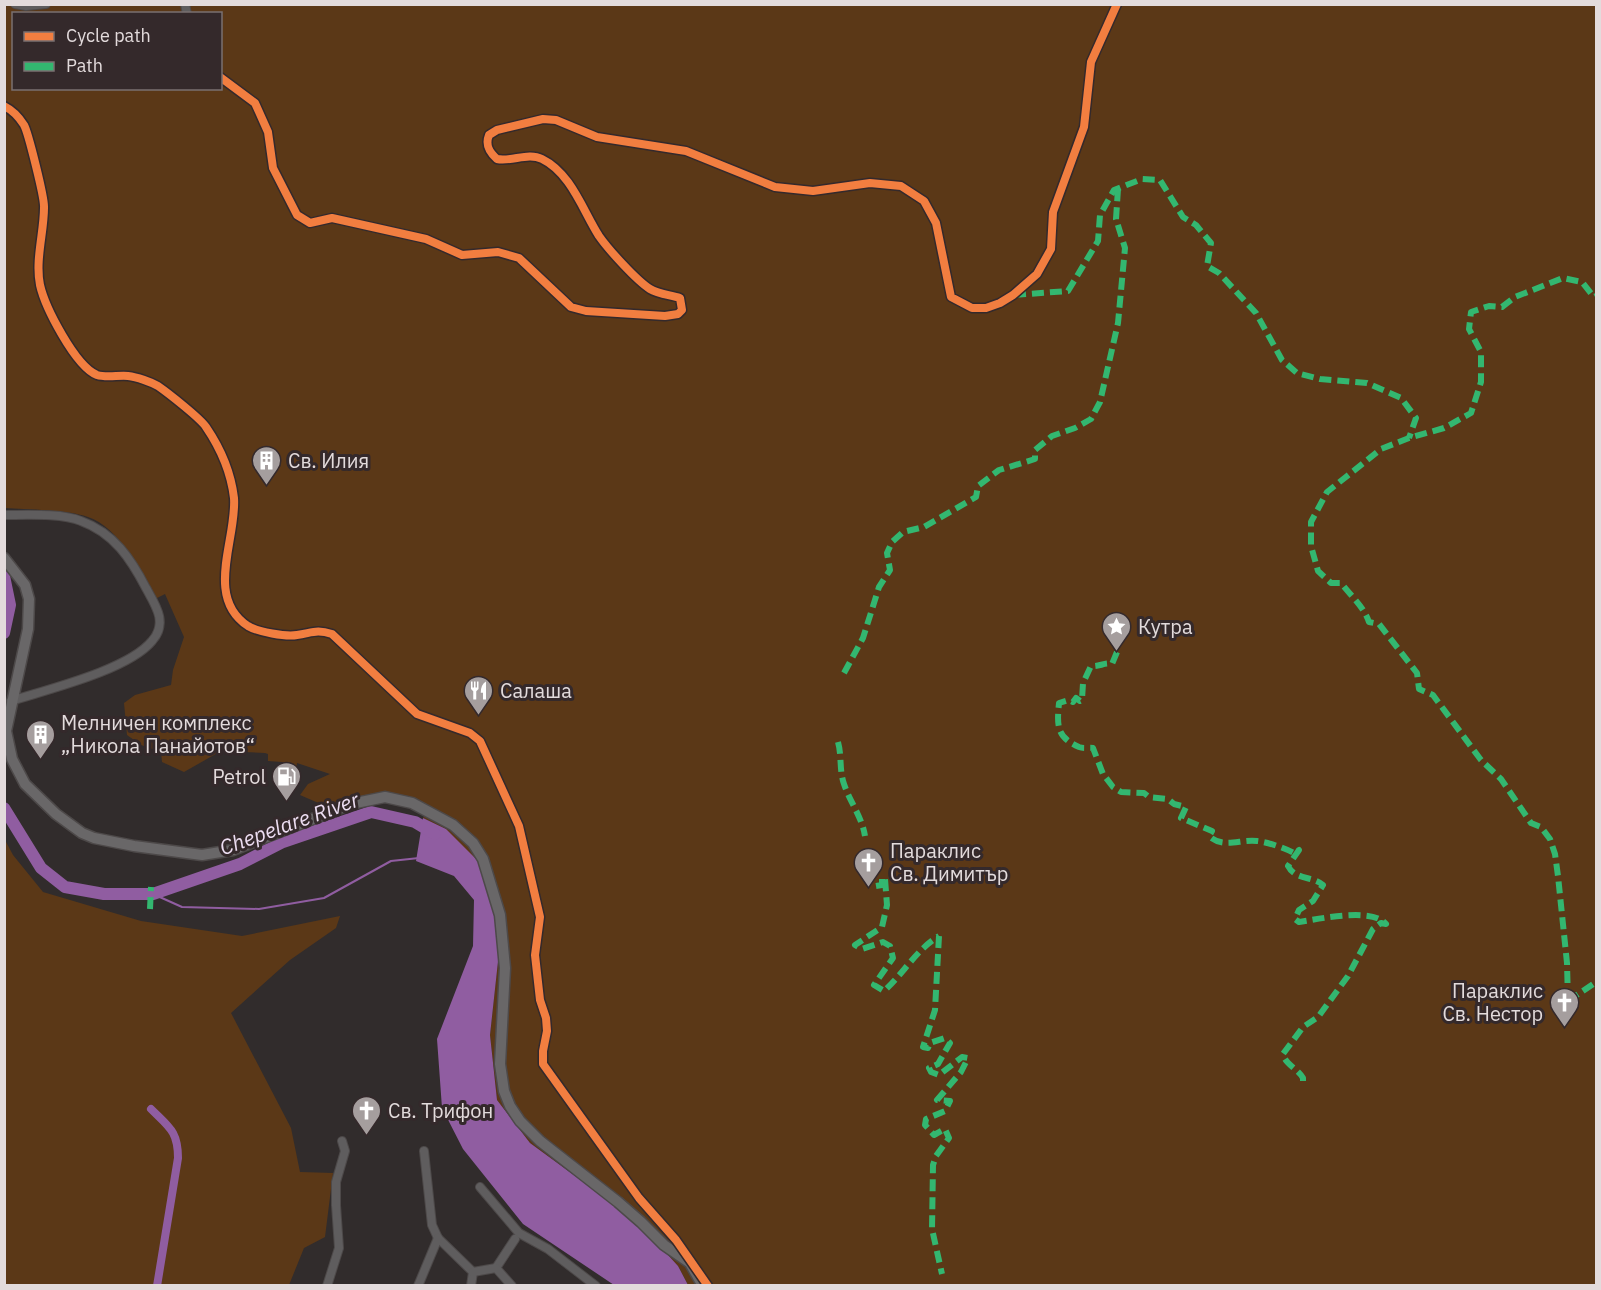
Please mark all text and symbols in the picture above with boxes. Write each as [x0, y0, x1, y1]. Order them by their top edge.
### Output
legend [12, 12, 222, 90]
text: Cycle path [66, 24, 151, 47]
text: Path [66, 54, 103, 77]
building icon: Св. Илия [251, 444, 283, 486]
place label: Св. Илия [288, 447, 369, 474]
place icon: Кутра [1101, 610, 1133, 652]
place label: Кутра [1138, 613, 1193, 640]
restaurant icon: Салаша [463, 674, 495, 716]
place label: Салаша [500, 677, 572, 704]
place label: Мелничен комплекс „Никола Панайотов“ [61, 709, 255, 759]
building icon: Мелничен комплекс „Никола Панайотов“ [24, 718, 56, 760]
fuel station icon: Petrol [271, 760, 303, 802]
place label: Petrol [212, 763, 266, 790]
water label: Chepelare River [216, 784, 364, 861]
place label: Параклис Св. Димитър [890, 837, 1008, 887]
church icon: Параклис Св. Димитър [853, 846, 885, 888]
place label: Параклис Св. Нестор [1442, 977, 1543, 1027]
church icon: Параклис Св. Нестор [1548, 986, 1580, 1028]
church icon: Св. Трифон [351, 1094, 383, 1136]
place label: Св. Трифон [388, 1097, 493, 1124]

